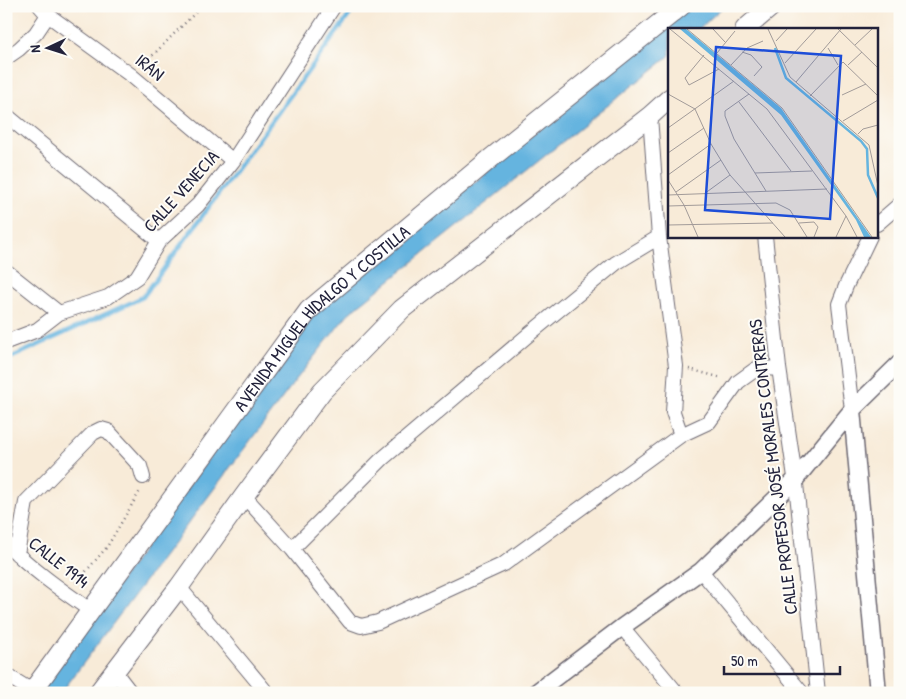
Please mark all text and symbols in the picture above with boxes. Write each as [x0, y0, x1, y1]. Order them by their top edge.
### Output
north arrow [22, 22, 72, 72]
inset map [668, 28, 878, 238]
text: N [25, 44, 44, 53]
street label: IRÁN [130, 48, 170, 86]
street label: CALLE VENECIA [137, 144, 225, 237]
street label: AVENIDA MIGUEL HIDALGO Y COSTILLA [227, 219, 415, 416]
street label: CALLE PROFESOR JOSÉ MORALES CONTRERAS [742, 318, 804, 616]
street label: CALLE 1914 [24, 530, 95, 594]
scale bar [724, 644, 840, 676]
text: 50 m [731, 650, 758, 671]

